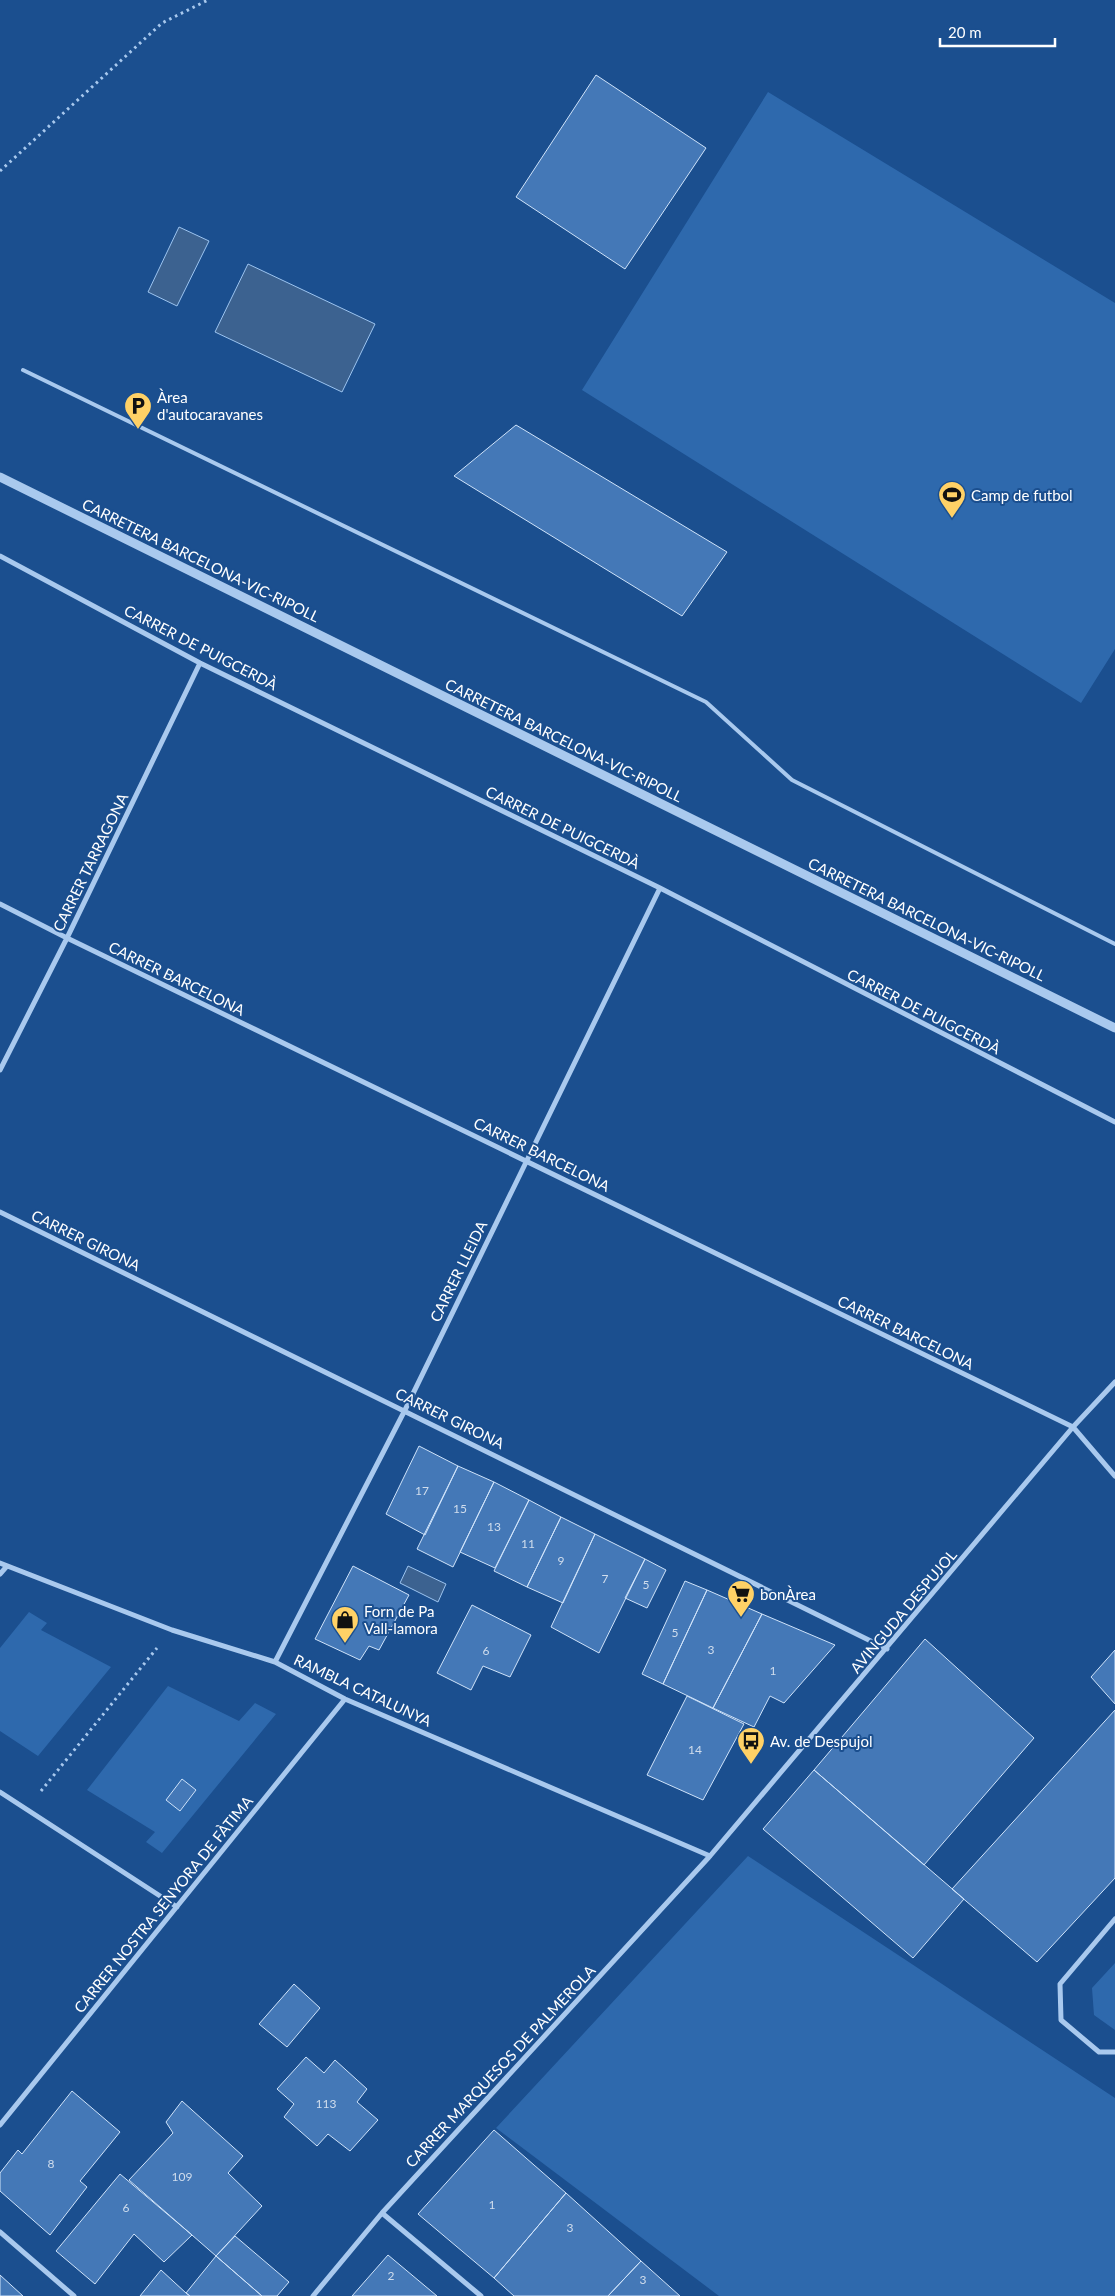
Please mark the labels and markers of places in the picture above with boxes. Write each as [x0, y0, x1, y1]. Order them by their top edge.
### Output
place label: Àrea d'autocaravanes [157, 388, 263, 423]
parking icon: Àrea d'autocaravanes [123, 391, 153, 430]
sports icon: Camp de futbol [937, 480, 967, 519]
place label: Camp de futbol [971, 486, 1073, 504]
supermarket icon: bonÀrea [726, 1579, 756, 1618]
place label: bonÀrea [760, 1585, 816, 1603]
place label: Forn de Pa Vall-lamora [364, 1602, 438, 1637]
shop icon: Forn de Pa Vall-lamora [330, 1605, 360, 1644]
bus stop icon: Av. de Despujol [736, 1726, 766, 1765]
place label: Av. de Despujol [770, 1732, 872, 1750]

